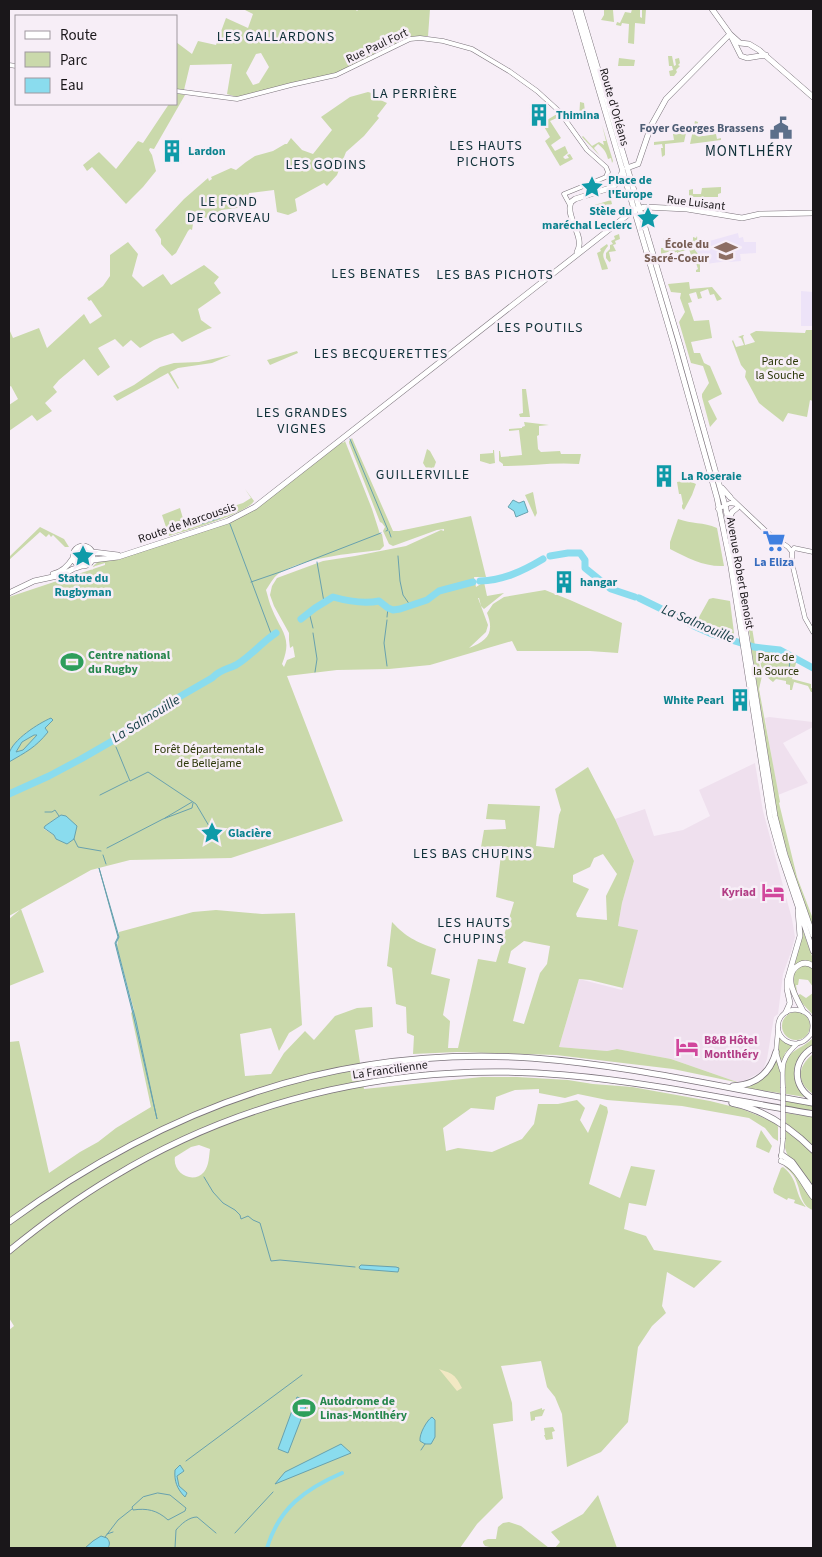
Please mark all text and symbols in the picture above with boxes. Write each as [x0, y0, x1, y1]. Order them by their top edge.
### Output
legend [15, 15, 178, 105]
street label: Rue Paul Fort [343, 24, 411, 68]
text: Route [60, 25, 97, 46]
district label: LES GALLARDONS [217, 27, 335, 47]
text: Parc [60, 50, 87, 71]
street label: Route d'Orléans [595, 66, 633, 148]
text: Eau [60, 75, 84, 96]
district label: LA PERRIÈRE [372, 84, 458, 104]
building icon: Thimina [526, 102, 552, 128]
place label: Thimina [556, 107, 600, 124]
public building icon: Foyer Georges Brassens [768, 115, 794, 141]
place label: Foyer Georges Brassens [639, 120, 764, 137]
district label: LES HAUTS PICHOTS [449, 136, 523, 172]
building icon: Lardon [159, 138, 185, 164]
district label: MONTLHÉRY [705, 141, 793, 162]
place label: Lardon [188, 143, 226, 160]
district label: LES GODINS [285, 155, 367, 175]
place label: Place de l'Europe [608, 172, 653, 203]
place icon: Place de l'Europe [579, 174, 605, 200]
street label: Rue Luisant [666, 191, 726, 215]
district label: LE FOND DE CORVEAU [187, 192, 271, 228]
place label: Stèle du maréchal Leclerc [542, 203, 632, 234]
place icon: Stèle du maréchal Leclerc [635, 205, 661, 231]
place label: École du Sacré-Coeur [644, 236, 709, 267]
school or university icon: École du Sacré-Coeur [713, 238, 739, 264]
district label: LES BENATES [331, 264, 421, 284]
district label: LES BAS PICHOTS [436, 265, 554, 285]
district label: LES POUTILS [497, 318, 583, 338]
district label: LES BECQUERETTES [314, 344, 448, 364]
park label: Parc de la Souche [756, 353, 804, 384]
district label: LES GRANDES VIGNES [256, 403, 348, 439]
building icon: La Roseraie [651, 463, 677, 489]
district label: GUILLERVILLE [376, 465, 470, 485]
place label: La Roseraie [681, 468, 742, 485]
street label: Route de Marcoussis [136, 498, 238, 548]
street label: Avenue Robert Benoist [722, 516, 758, 630]
supermarket icon: La Eliza [761, 528, 787, 554]
place icon: Statue du Rugbyman [70, 543, 96, 569]
place label: La Eliza [754, 554, 794, 571]
building icon: hangar [551, 569, 577, 595]
place label: Statue du Rugbyman [54, 570, 112, 601]
place label: hangar [580, 574, 618, 591]
water label: La Salmouille [659, 600, 738, 648]
place label: Centre national du Rugby [88, 647, 171, 678]
sports icon: Centre national du Rugby [59, 649, 85, 675]
park label: Parc de la Source [753, 649, 799, 680]
building icon: White Pearl [727, 687, 753, 713]
water label: La Salmouille [108, 690, 184, 748]
place label: White Pearl [664, 692, 725, 709]
park label: Forêt Départementale de Bellejame [154, 741, 264, 772]
place icon: Glacière [199, 820, 225, 846]
place label: Glacière [228, 825, 271, 842]
district label: LES BAS CHUPINS [413, 844, 533, 864]
hotel icon: Kyriad [760, 879, 786, 905]
place label: Kyriad [722, 884, 756, 901]
district label: LES HAUTS CHUPINS [437, 913, 511, 949]
place label: B&B Hôtel Montlhéry [704, 1032, 760, 1063]
hotel icon: B&B Hôtel Montlhéry [674, 1034, 700, 1060]
street label: La Francilienne [351, 1056, 429, 1084]
place label: Autodrome de Linas-Montlhéry [319, 1393, 408, 1424]
sports icon: Autodrome de Linas-Montlhéry [291, 1395, 317, 1421]

